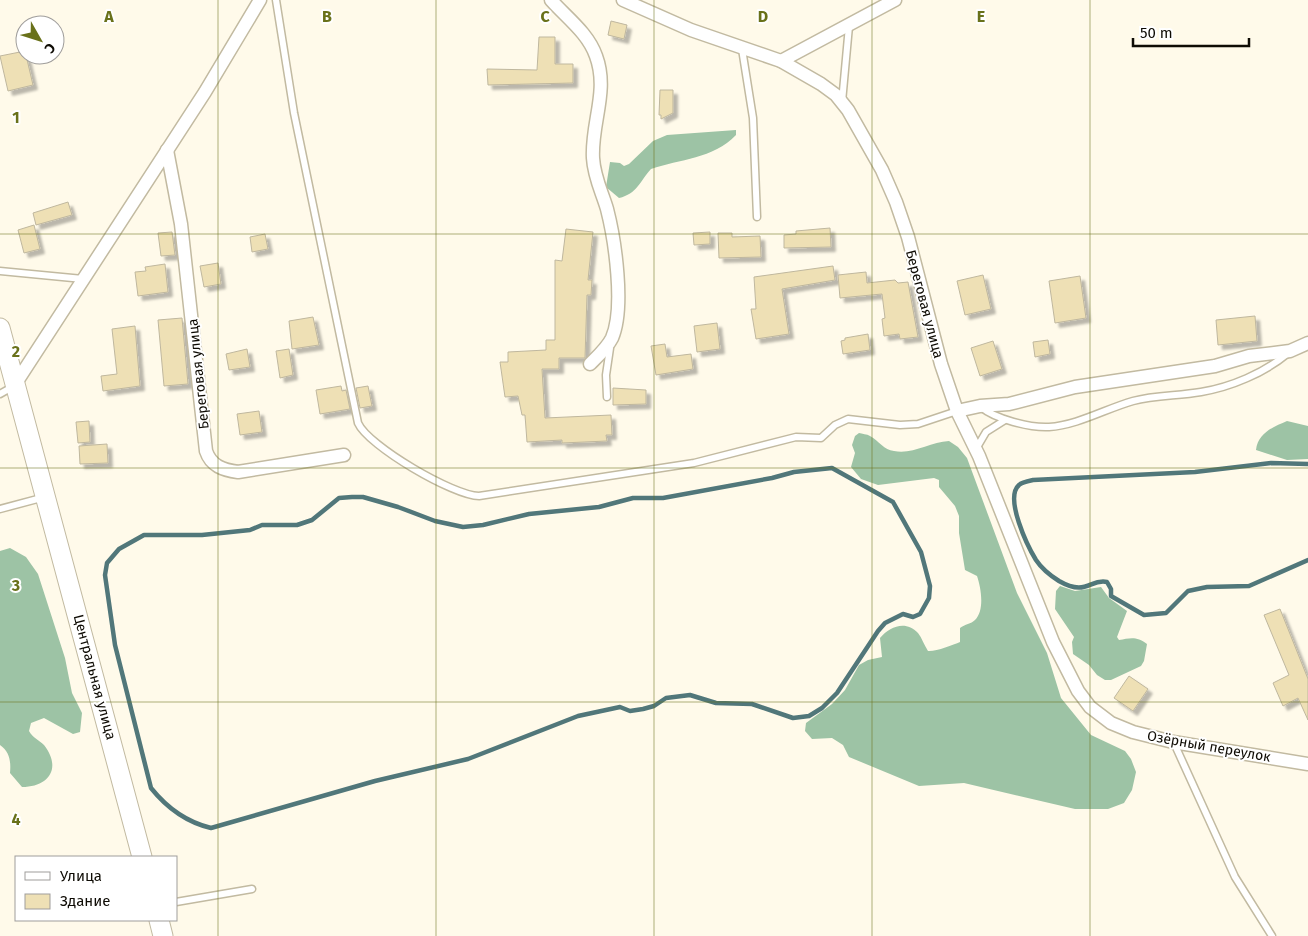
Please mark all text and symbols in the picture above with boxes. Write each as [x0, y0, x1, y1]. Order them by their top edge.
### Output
text: A [103, 7, 114, 26]
text: B [322, 7, 332, 26]
text: C [540, 7, 550, 26]
text: D [758, 7, 768, 26]
text: E [977, 7, 985, 26]
north arrow [15, 15, 65, 65]
scale bar [1133, 15, 1249, 47]
text: 50 m [1140, 24, 1173, 42]
text: С [41, 39, 59, 56]
text: 1 [12, 108, 20, 127]
street label: Береговая улица [902, 248, 947, 360]
street label: Береговая улица [184, 318, 213, 430]
text: 2 [12, 342, 20, 361]
text: 3 [11, 576, 20, 595]
street label: Центральная улица [70, 613, 119, 742]
street label: Озёрный переулок [1146, 727, 1273, 766]
text: 4 [11, 810, 21, 829]
legend [15, 856, 178, 921]
text: Улица [60, 867, 102, 885]
text: Здание [60, 892, 110, 910]

